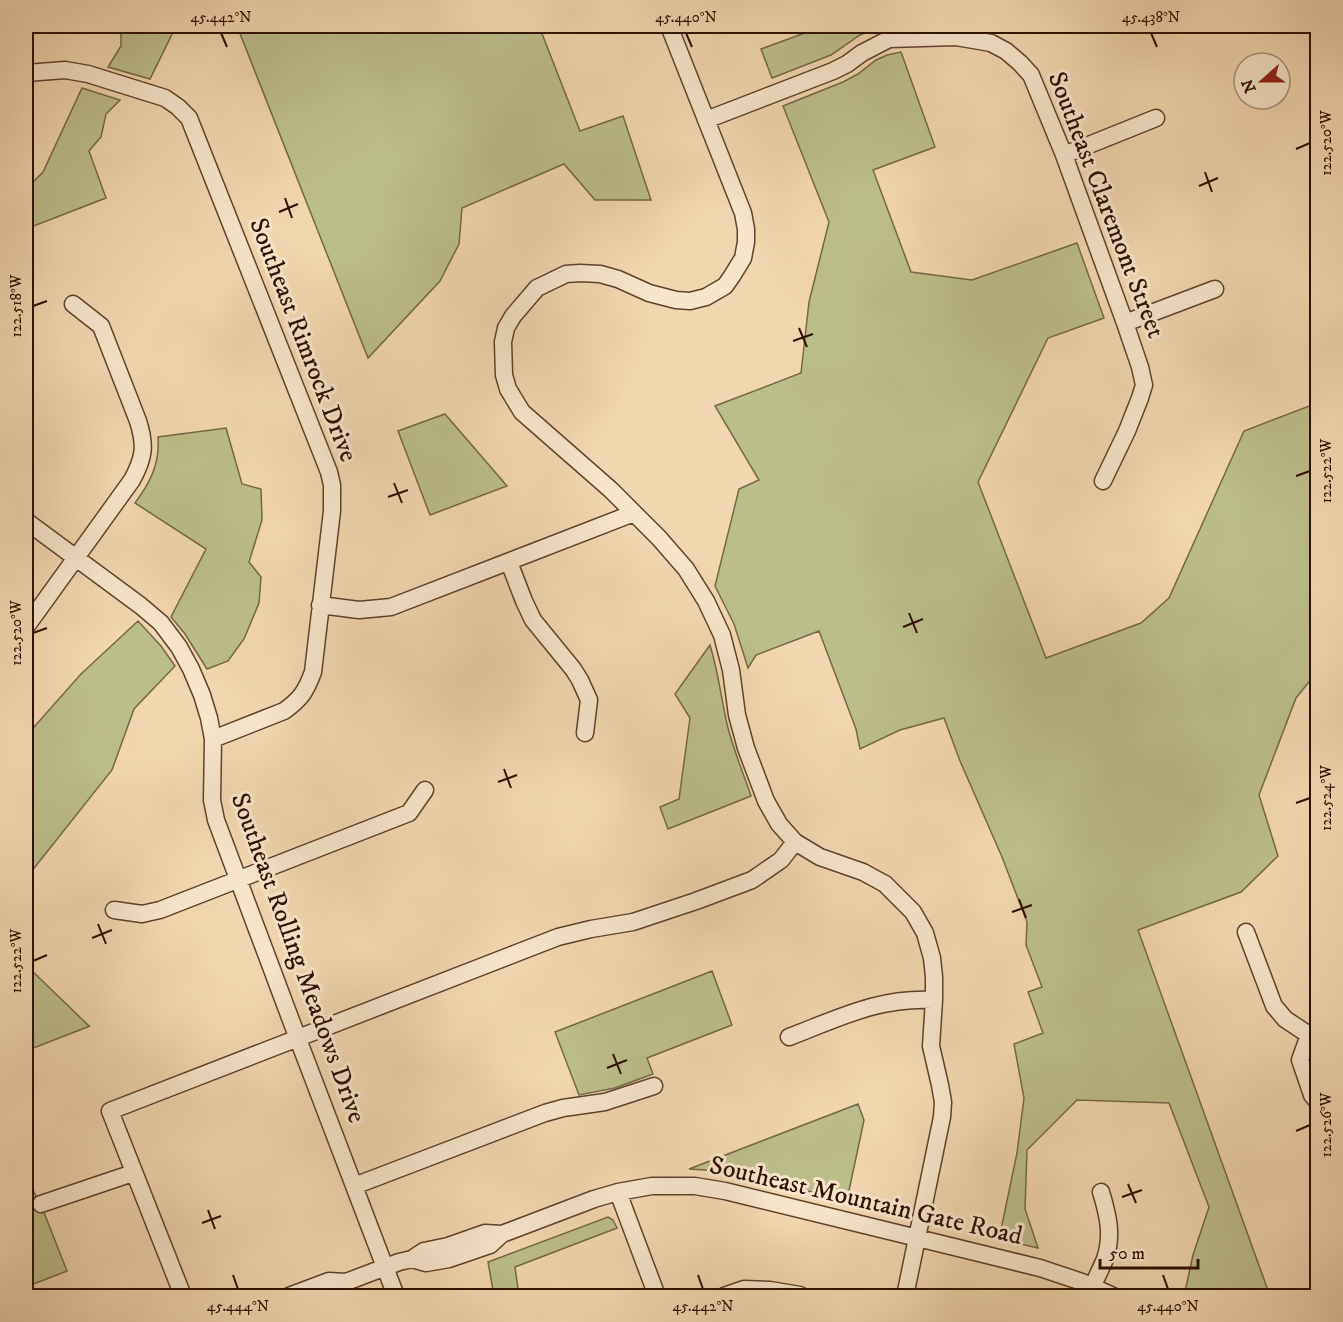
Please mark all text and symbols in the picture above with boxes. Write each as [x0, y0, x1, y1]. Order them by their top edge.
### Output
text: 45.442°N [191, 8, 252, 27]
text: 45.440°N [655, 8, 717, 27]
text: 45.438°N [1122, 8, 1180, 27]
north arrow [1232, 51, 1292, 111]
street label: Southeast Claremont Street [1040, 67, 1172, 343]
text: N [1237, 76, 1261, 96]
text: 122.520°W [1317, 110, 1336, 176]
street label: Southeast Rimrock Drive [241, 213, 365, 467]
text: 122.518°W [7, 274, 26, 337]
text: 122.522°W [1317, 438, 1336, 503]
text: 122.520°W [7, 600, 26, 666]
text: 122.524°W [1317, 765, 1336, 831]
street label: Southeast Rolling Meadows Drive [223, 789, 373, 1127]
text: 122.522°W [7, 928, 26, 993]
text: 122.526°W [1317, 1092, 1336, 1158]
street label: Southeast Mountain Gate Road [706, 1149, 1026, 1253]
scale bar [1100, 1232, 1198, 1270]
text: 50 m [1109, 1243, 1145, 1265]
text: 45.444°N [207, 1297, 269, 1316]
text: 45.442°N [673, 1297, 734, 1316]
text: 45.440°N [1137, 1297, 1199, 1316]

